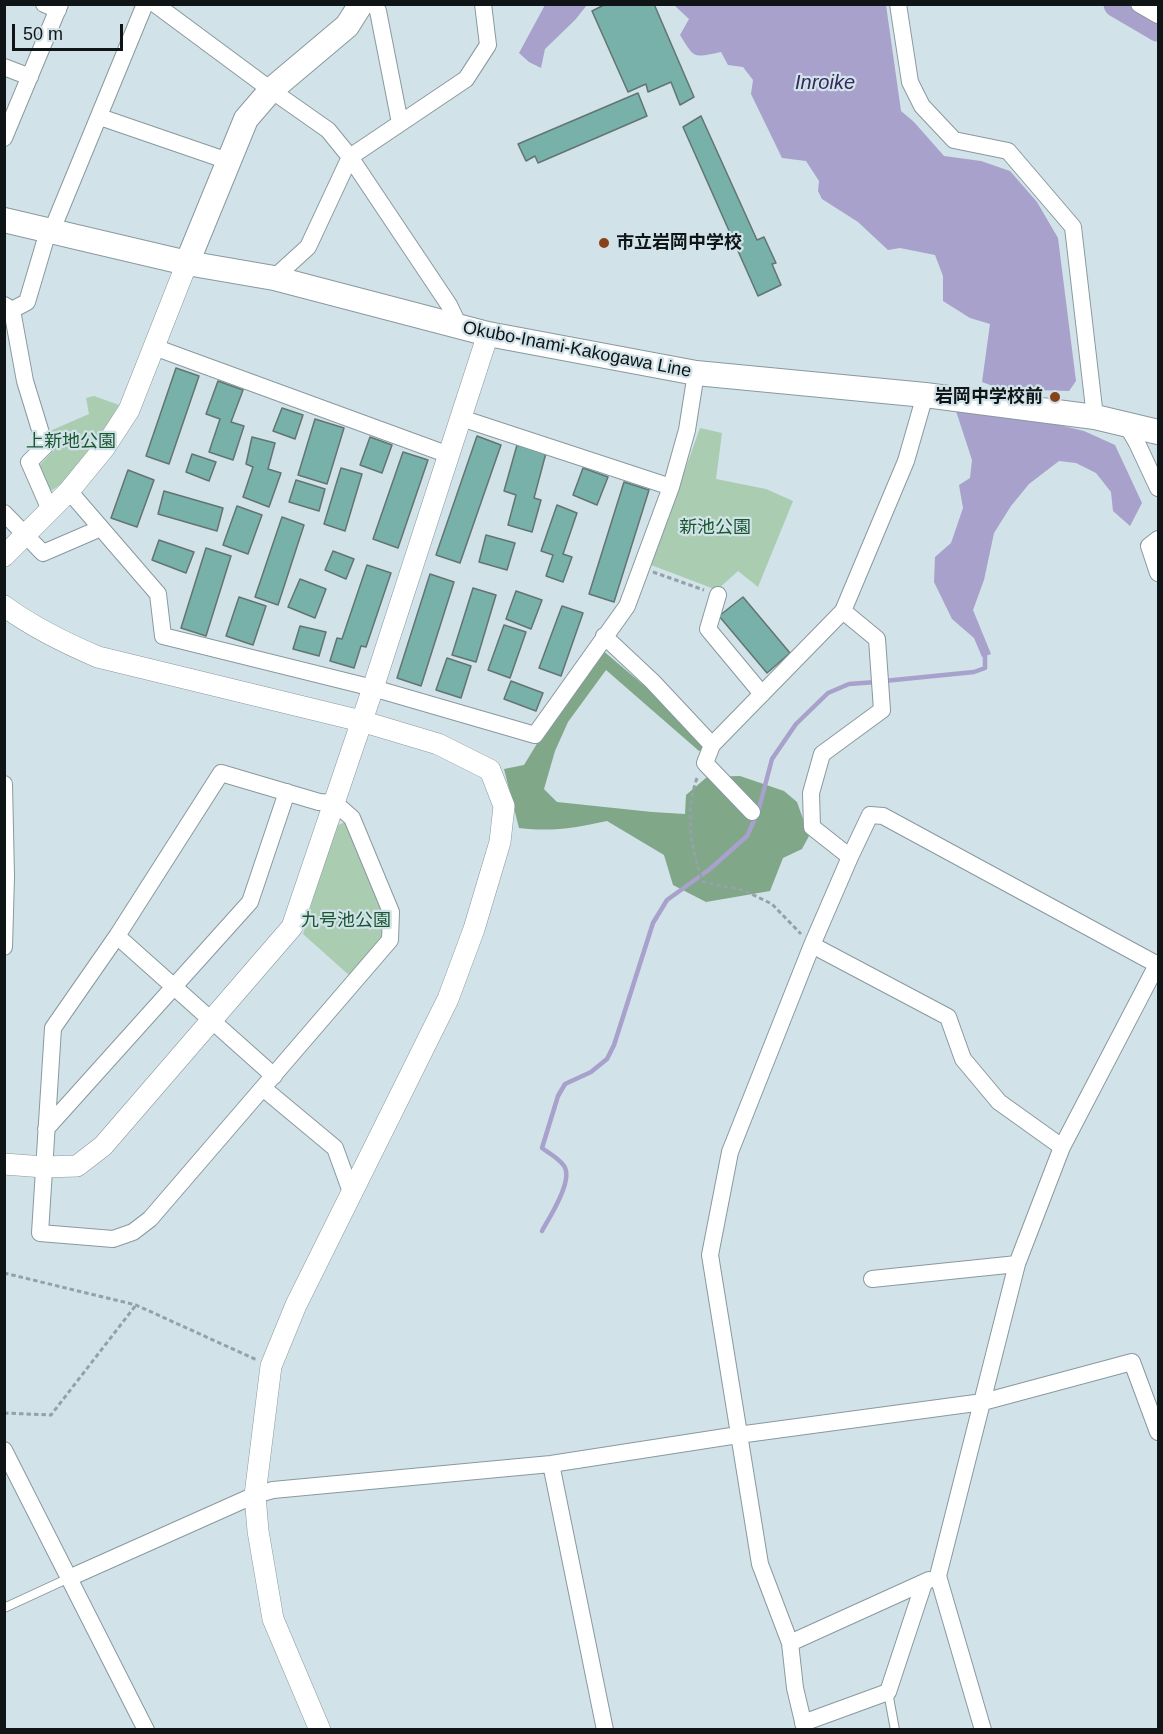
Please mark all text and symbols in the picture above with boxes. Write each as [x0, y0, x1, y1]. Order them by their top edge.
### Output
scale bar [15, 12, 126, 50]
text: 50 m [23, 24, 63, 44]
water label: Inroike [795, 71, 855, 95]
place label: 市立岩岡中学校 [616, 232, 742, 254]
marker: 市立岩岡中学校 [597, 236, 611, 250]
street label: Okubo-Inami-Kakogawa Line [461, 317, 693, 383]
place label: 岩岡中学校前 [935, 386, 1043, 408]
marker: 岩岡中学校前 [1048, 390, 1062, 404]
park label: 上新地公園 [26, 431, 116, 453]
park label: 新池公園 [679, 517, 751, 539]
park label: 九号池公園 [301, 910, 391, 932]

